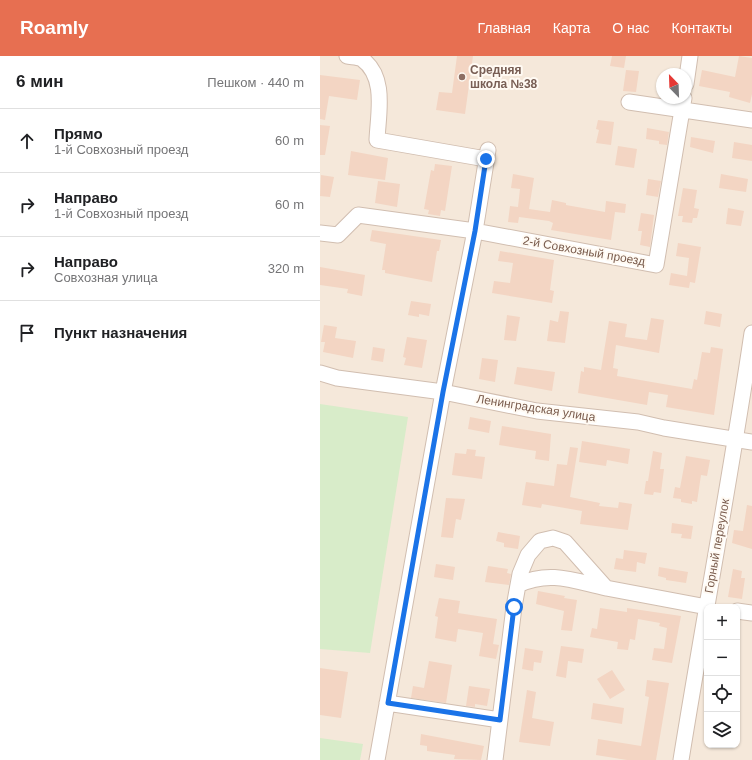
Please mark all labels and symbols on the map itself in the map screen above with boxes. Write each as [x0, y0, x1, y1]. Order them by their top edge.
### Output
place label: Средняя школа №38 [470, 63, 538, 91]
north arrow [656, 68, 692, 104]
marker: Средняя школа №38 [457, 72, 467, 82]
route end [477, 150, 495, 168]
street label: 2-й Совхозный проезд [522, 233, 646, 269]
street label: Ленинградская улица [476, 392, 597, 424]
street label: Горный переулок [702, 497, 732, 594]
route start [505, 598, 523, 616]

